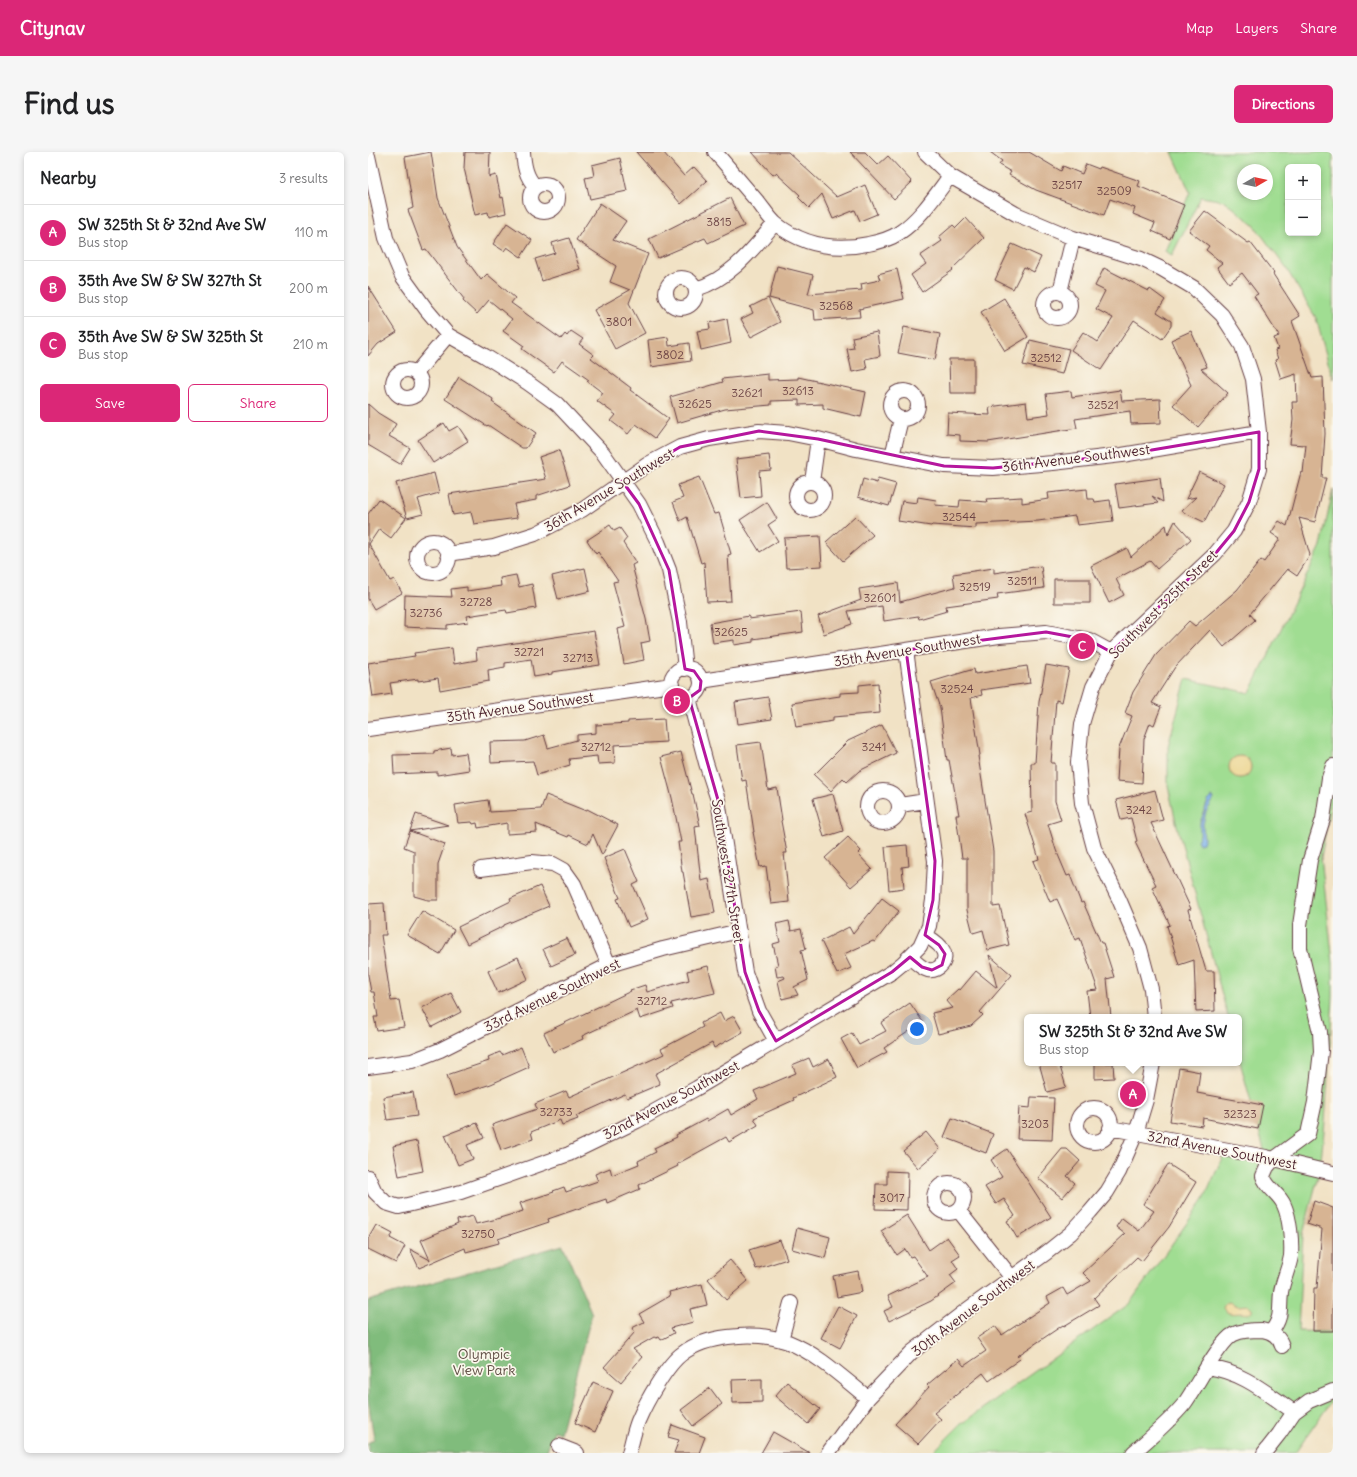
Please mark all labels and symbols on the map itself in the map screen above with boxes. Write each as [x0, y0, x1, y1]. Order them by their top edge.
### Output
north arrow [1237, 164, 1273, 200]
house number: 32517 [1052, 177, 1083, 192]
house number: 32509 [1096, 183, 1132, 198]
house number: 3815 [706, 214, 732, 229]
house number: 32568 [819, 298, 853, 313]
house number: 3801 [606, 314, 632, 329]
house number: 3802 [656, 347, 685, 362]
house number: 32512 [1030, 350, 1062, 365]
house number: 32613 [782, 383, 814, 398]
house number: 32621 [731, 385, 763, 400]
house number: 32625 [678, 396, 712, 411]
house number: 32521 [1087, 397, 1119, 412]
street label: 36th Avenue Southwest [1001, 440, 1151, 476]
street label: 36th Avenue Southwest [541, 444, 678, 536]
house number: 32544 [942, 509, 976, 524]
street label: Southwest 325th Street [1105, 546, 1221, 662]
house number: 32511 [1007, 573, 1037, 588]
house number: 32519 [959, 579, 991, 594]
house number: 32601 [864, 590, 896, 605]
house number: 32728 [460, 594, 492, 609]
house number: 32736 [409, 605, 443, 620]
house number: 32625 [714, 624, 748, 639]
street label: 35th Avenue Southwest [832, 629, 982, 671]
pin: C [1069, 631, 1095, 661]
house number: 32721 [514, 644, 544, 659]
house number: 32713 [563, 650, 594, 665]
house number: 32524 [940, 681, 974, 696]
pin: B [664, 686, 690, 716]
street label: 35th Avenue Southwest [445, 688, 595, 726]
house number: 32712 [581, 739, 612, 754]
house number: 3241 [862, 739, 886, 754]
street label: Southwest 327th Street [708, 798, 748, 945]
house number: 3242 [1126, 802, 1153, 817]
street label: 33rd Avenue Southwest [481, 954, 623, 1036]
house number: 32712 [637, 993, 668, 1008]
your location [907, 1019, 927, 1039]
street label: 32nd Avenue Southwest [600, 1056, 742, 1144]
pin: A [1120, 1079, 1146, 1109]
house number: 32733 [540, 1104, 573, 1119]
house number: 32323 [1223, 1106, 1257, 1121]
house number: 3203 [1021, 1116, 1049, 1131]
street label: 32nd Avenue Southwest [1146, 1127, 1298, 1173]
house number: 3017 [879, 1190, 905, 1205]
house number: 32750 [461, 1226, 495, 1241]
street label: 30th Avenue Southwest [908, 1256, 1038, 1360]
park label: Olympic View Park [453, 1345, 515, 1379]

